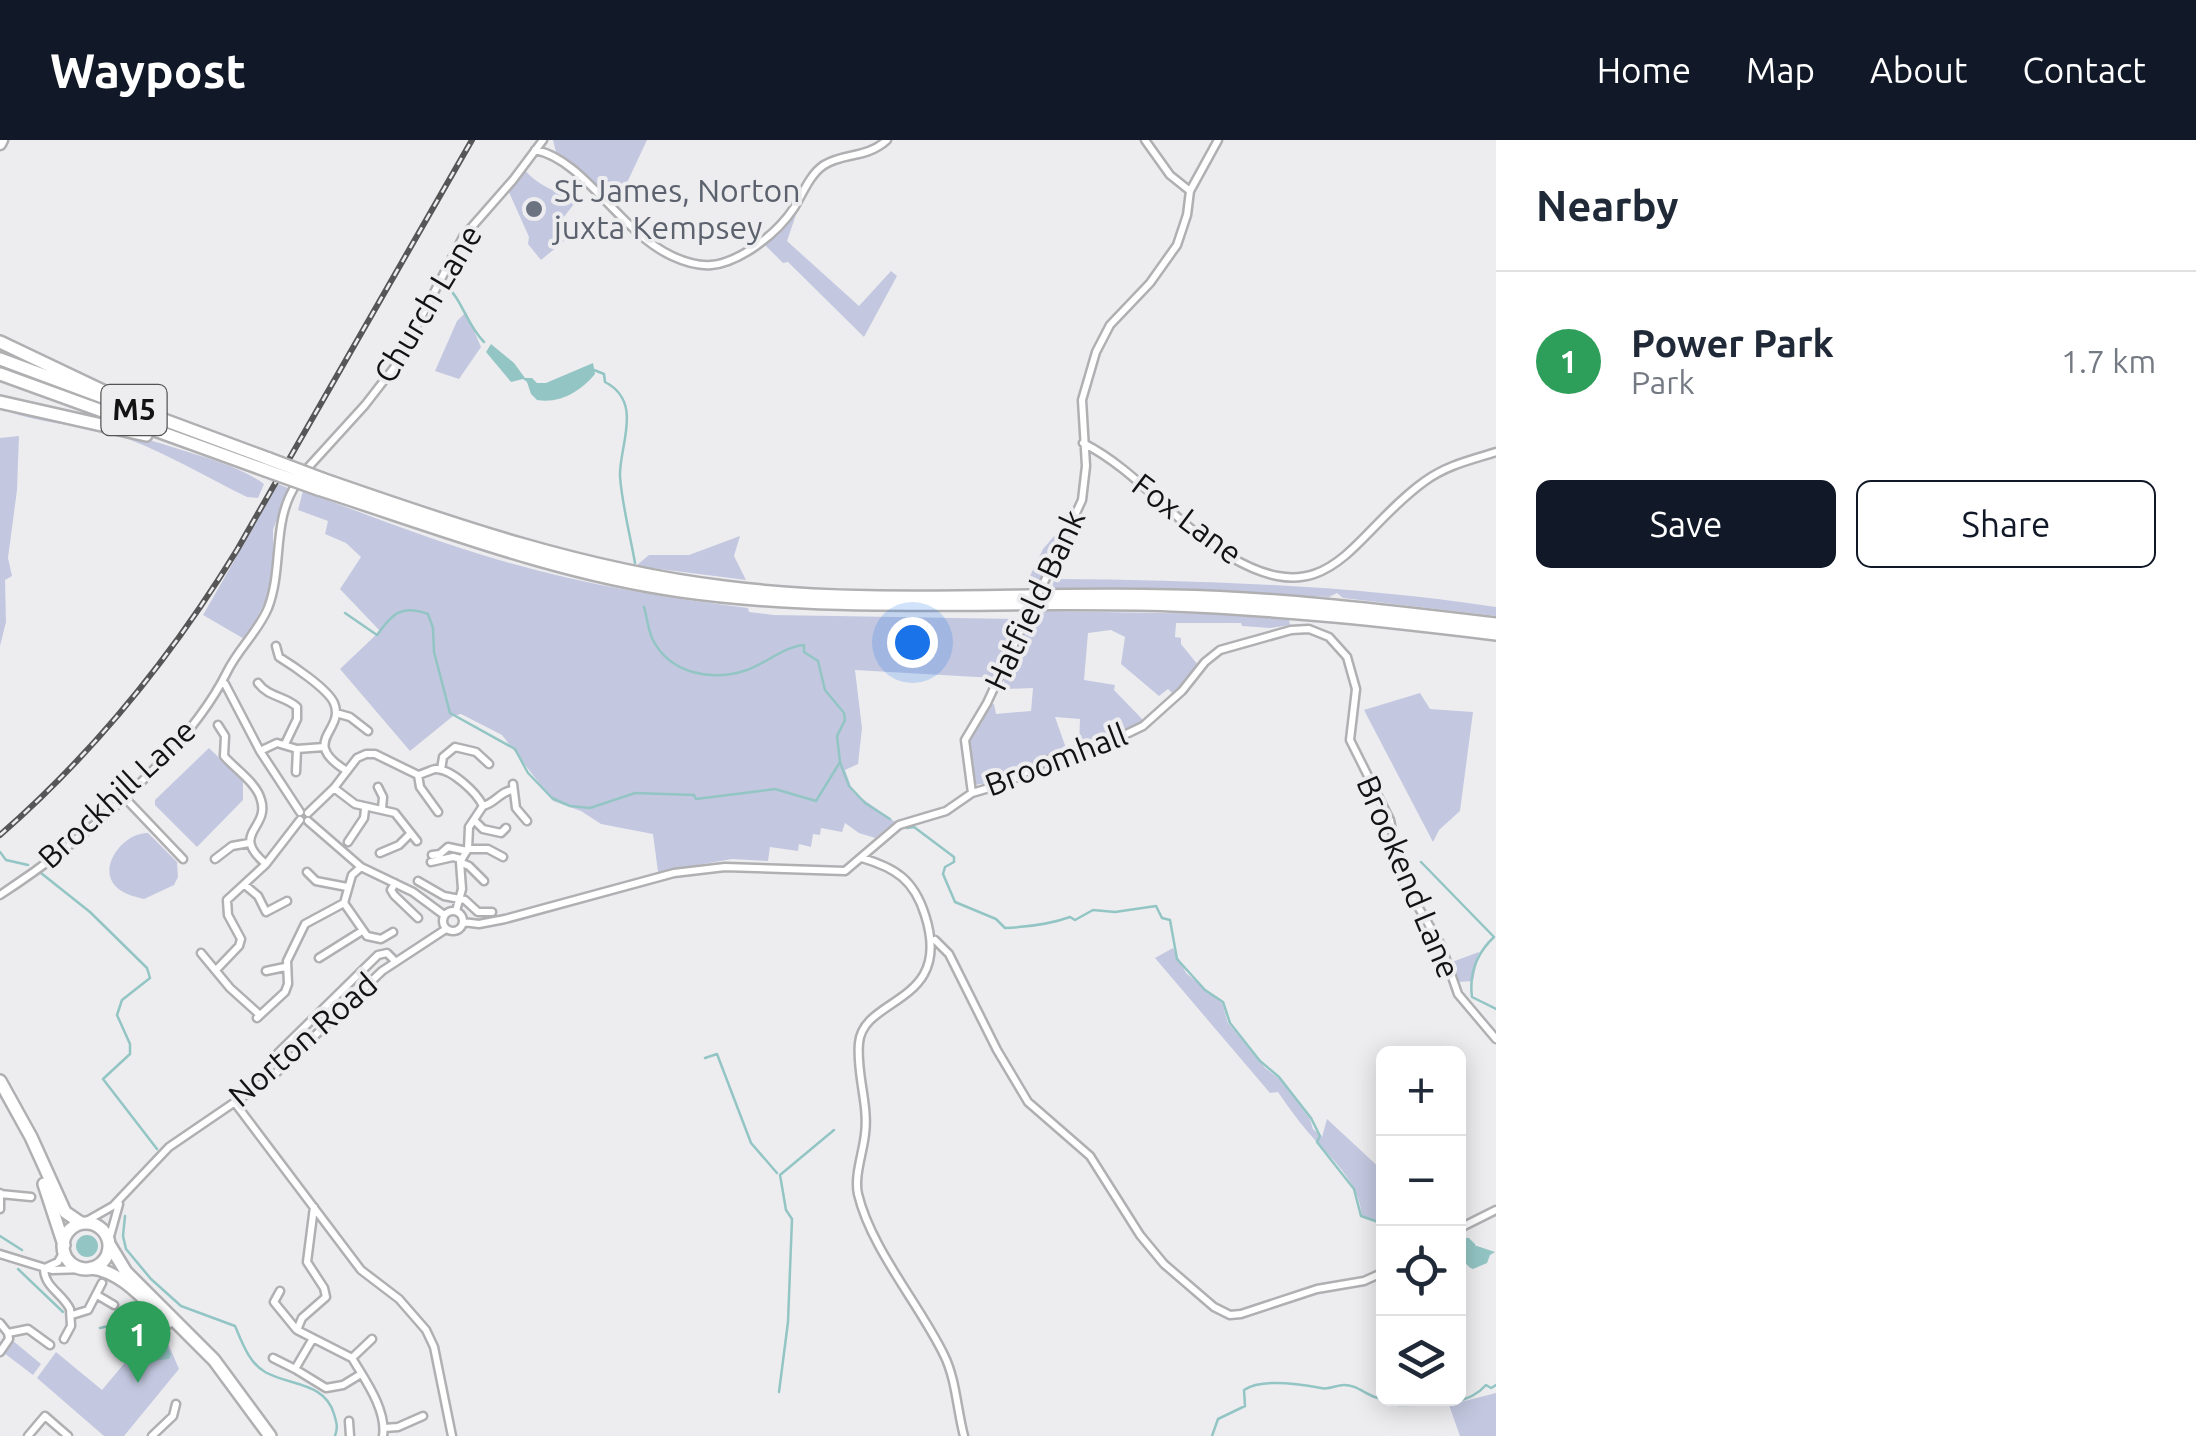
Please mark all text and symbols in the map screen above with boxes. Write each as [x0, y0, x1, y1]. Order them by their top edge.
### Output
text: Waypost [50, 43, 246, 97]
text: Home [1597, 50, 1691, 90]
text: Map [1746, 50, 1815, 90]
text: About [1870, 50, 1967, 90]
text: Contact [2022, 50, 2146, 90]
place label: St James, Norton juxta Kempsey [551, 172, 800, 245]
text: Nearby [1536, 182, 1679, 229]
marker: St James, Norton juxta Kempsey [523, 198, 545, 220]
street label: Church Lane [366, 218, 488, 389]
text: Power Park [1631, 322, 1834, 364]
text: 1 [1559, 343, 1578, 379]
text: 1.7 km [2061, 343, 2156, 379]
text: Park [1631, 364, 1695, 400]
road number: M5 [102, 385, 166, 435]
street label: Fox Lane [1126, 465, 1249, 571]
button: Save [1536, 480, 1836, 568]
button: Share [1856, 480, 2156, 568]
street label: Hatfield Bank [977, 504, 1092, 695]
your location [887, 617, 938, 668]
street label: Brockhill Lane [31, 712, 202, 875]
street label: Broomhall [980, 716, 1132, 803]
street label: Brookend Lane [1350, 770, 1468, 983]
street label: Norton Road [221, 965, 384, 1113]
map controls [1376, 1046, 1466, 1406]
button: + [1376, 1046, 1466, 1136]
button: − [1376, 1136, 1466, 1226]
button: locate [1376, 1226, 1466, 1316]
pin: 1 [106, 1300, 170, 1383]
button: layers [1376, 1316, 1466, 1406]

